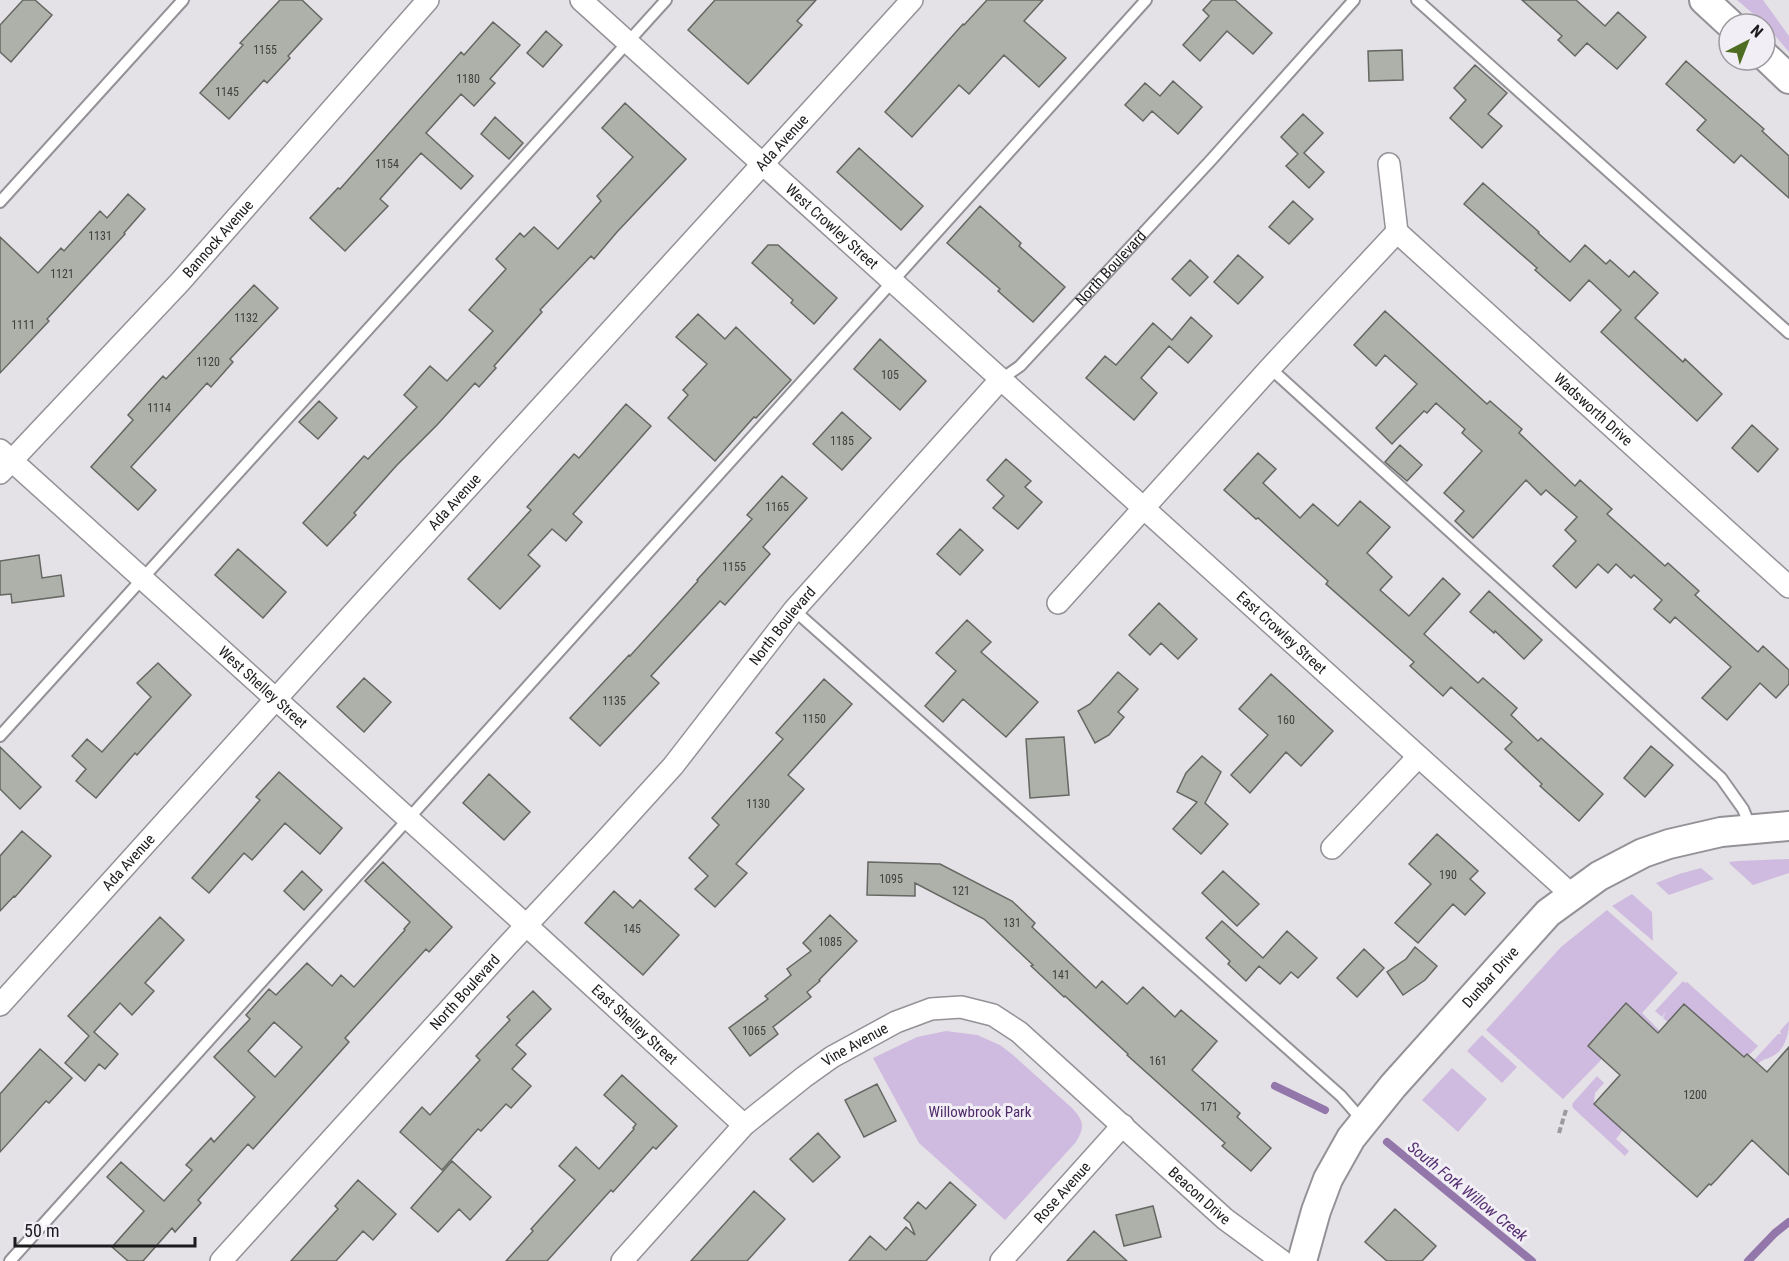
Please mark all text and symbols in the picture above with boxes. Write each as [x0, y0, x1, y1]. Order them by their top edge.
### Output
north arrow [1717, 12, 1777, 72]
text: N [1747, 21, 1767, 42]
house number: 1155 [253, 43, 277, 57]
house number: 1180 [456, 72, 480, 86]
house number: 1145 [215, 85, 239, 99]
street label: Ada Avenue [752, 111, 812, 175]
house number: 1154 [375, 157, 399, 171]
street label: West Crowley Street [782, 180, 882, 273]
street label: Bannock Avenue [179, 196, 257, 281]
street label: North Boulevard [1072, 227, 1150, 309]
house number: 1131 [88, 229, 112, 243]
house number: 1121 [50, 267, 74, 281]
house number: 1132 [234, 311, 258, 325]
house number: 1111 [11, 318, 35, 332]
house number: 1120 [196, 355, 220, 369]
house number: 105 [881, 368, 899, 382]
street label: Wadsworth Drive [1550, 369, 1636, 450]
house number: 1114 [147, 401, 171, 415]
house number: 1185 [830, 434, 854, 448]
street label: Ada Avenue [424, 470, 485, 534]
house number: 1165 [765, 500, 789, 514]
house number: 1155 [722, 560, 746, 574]
street label: North Boulevard [745, 583, 819, 669]
street label: East Crowley Street [1233, 588, 1330, 678]
street label: West Shelley Street [214, 642, 311, 732]
house number: 1135 [602, 694, 626, 708]
house number: 1150 [802, 712, 826, 726]
house number: 160 [1277, 713, 1295, 727]
house number: 1130 [746, 797, 770, 811]
street label: Ada Avenue [98, 830, 159, 894]
house number: 190 [1439, 868, 1457, 882]
house number: 1095 [879, 872, 903, 886]
house number: 121 [952, 884, 970, 898]
house number: 131 [1003, 916, 1021, 930]
house number: 145 [623, 922, 641, 936]
house number: 1085 [818, 935, 842, 949]
street label: Dunbar Drive [1459, 943, 1522, 1011]
street label: North Boulevard [426, 951, 504, 1034]
house number: 141 [1052, 968, 1070, 982]
street label: East Shelley Street [588, 981, 681, 1068]
street label: Vine Avenue [818, 1019, 891, 1070]
house number: 1065 [742, 1024, 766, 1038]
house number: 161 [1149, 1054, 1167, 1068]
house number: 1200 [1683, 1088, 1707, 1102]
house number: 171 [1200, 1100, 1218, 1114]
park label: Willowbrook Park [929, 1103, 1032, 1121]
water label: South Fork Willow Creek [1404, 1137, 1532, 1246]
street label: Rose Avenue [1030, 1158, 1095, 1227]
street label: Beacon Drive [1165, 1163, 1234, 1229]
scale bar [15, 1210, 195, 1248]
text: 50 m [24, 1220, 59, 1241]

